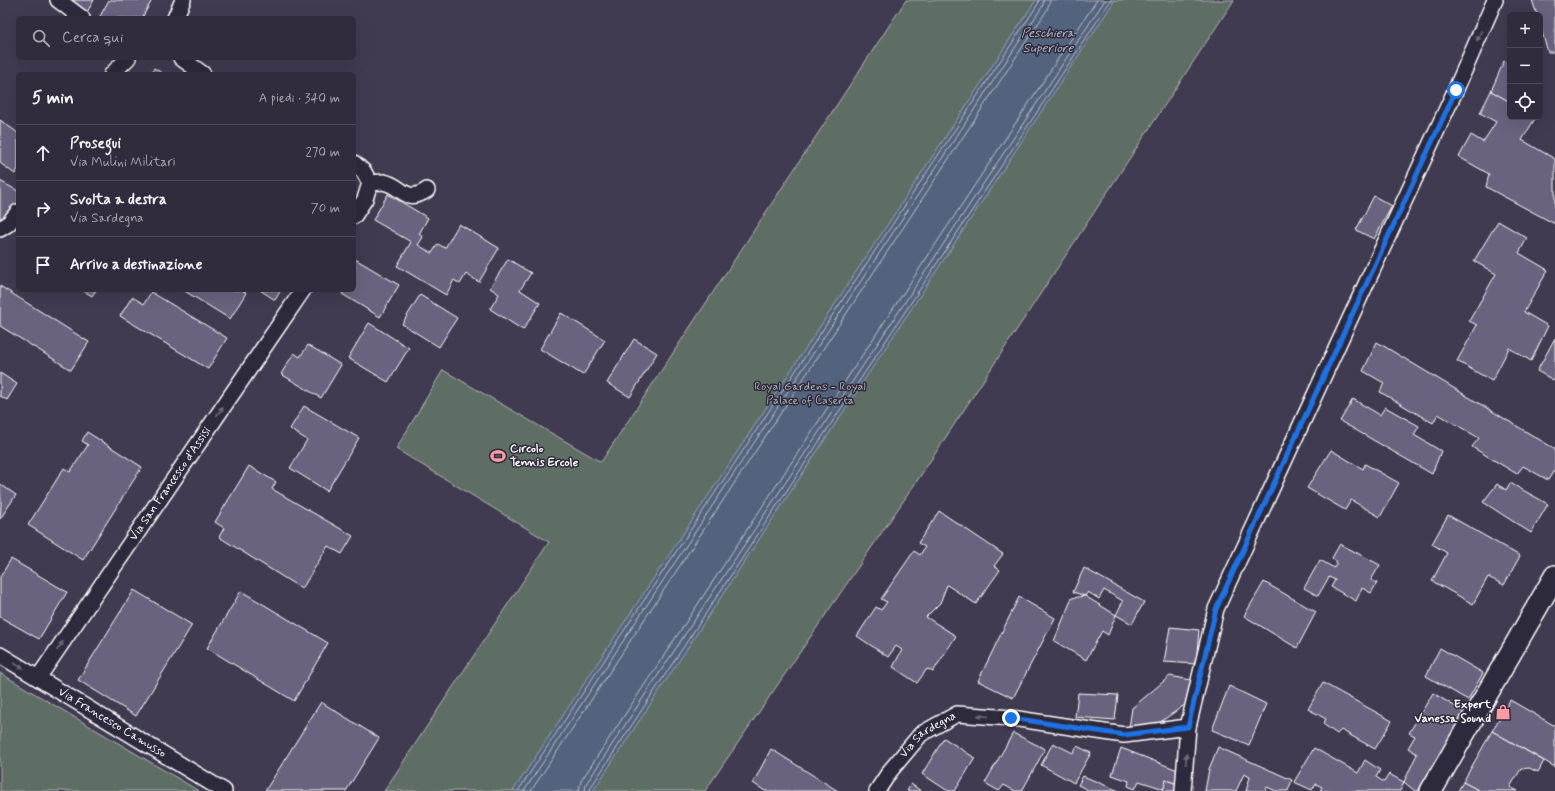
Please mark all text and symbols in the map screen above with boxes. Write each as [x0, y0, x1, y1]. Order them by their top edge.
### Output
map controls [1507, 12, 1543, 120]
button: + [1507, 12, 1543, 48]
search box [16, 16, 356, 60]
water label: Peschiera Superiore [1021, 25, 1076, 57]
icon: search [30, 27, 52, 49]
text: Cerca qui [62, 28, 123, 48]
one-way arrow [1476, 30, 1482, 42]
button: − [1507, 48, 1543, 84]
route start [1447, 81, 1465, 99]
button: locate [1507, 84, 1543, 120]
text: 5 min [32, 87, 74, 109]
text: A piedi · 340 m [259, 90, 340, 107]
text: Prosegui [70, 134, 121, 154]
icon: ahead [32, 142, 54, 164]
text: 270 m [305, 144, 340, 161]
text: Via Mulini Militari [70, 154, 176, 171]
text: Svolta a destra [70, 190, 167, 210]
icon: right [32, 198, 54, 220]
text: 70 m [311, 200, 340, 217]
text: Via Sardegna [70, 210, 143, 227]
icon: arrive [32, 254, 54, 276]
text: Arrivo a destinazione [70, 255, 203, 275]
park label: Royal Gardens - Royal Palace of Caserta [754, 379, 866, 409]
one-way arrow [216, 406, 224, 416]
street label: Via San Francesco d'Assisi [126, 424, 215, 544]
place label: Circolo Tennis Ercole [510, 441, 579, 471]
sports icon: Circolo Tennis Ercole [489, 447, 507, 465]
one-way arrow [56, 640, 64, 651]
one-way arrow [13, 663, 25, 670]
street label: Via Francesco Camusso [55, 684, 169, 762]
place label: Expert Vanessa Sound [1414, 697, 1492, 727]
shop icon: Expert Vanessa Sound [1494, 703, 1512, 721]
street label: Via Sardegna [896, 708, 959, 761]
route end [1002, 709, 1020, 727]
one-way arrow [977, 712, 989, 719]
one-way arrow [1182, 753, 1189, 765]

